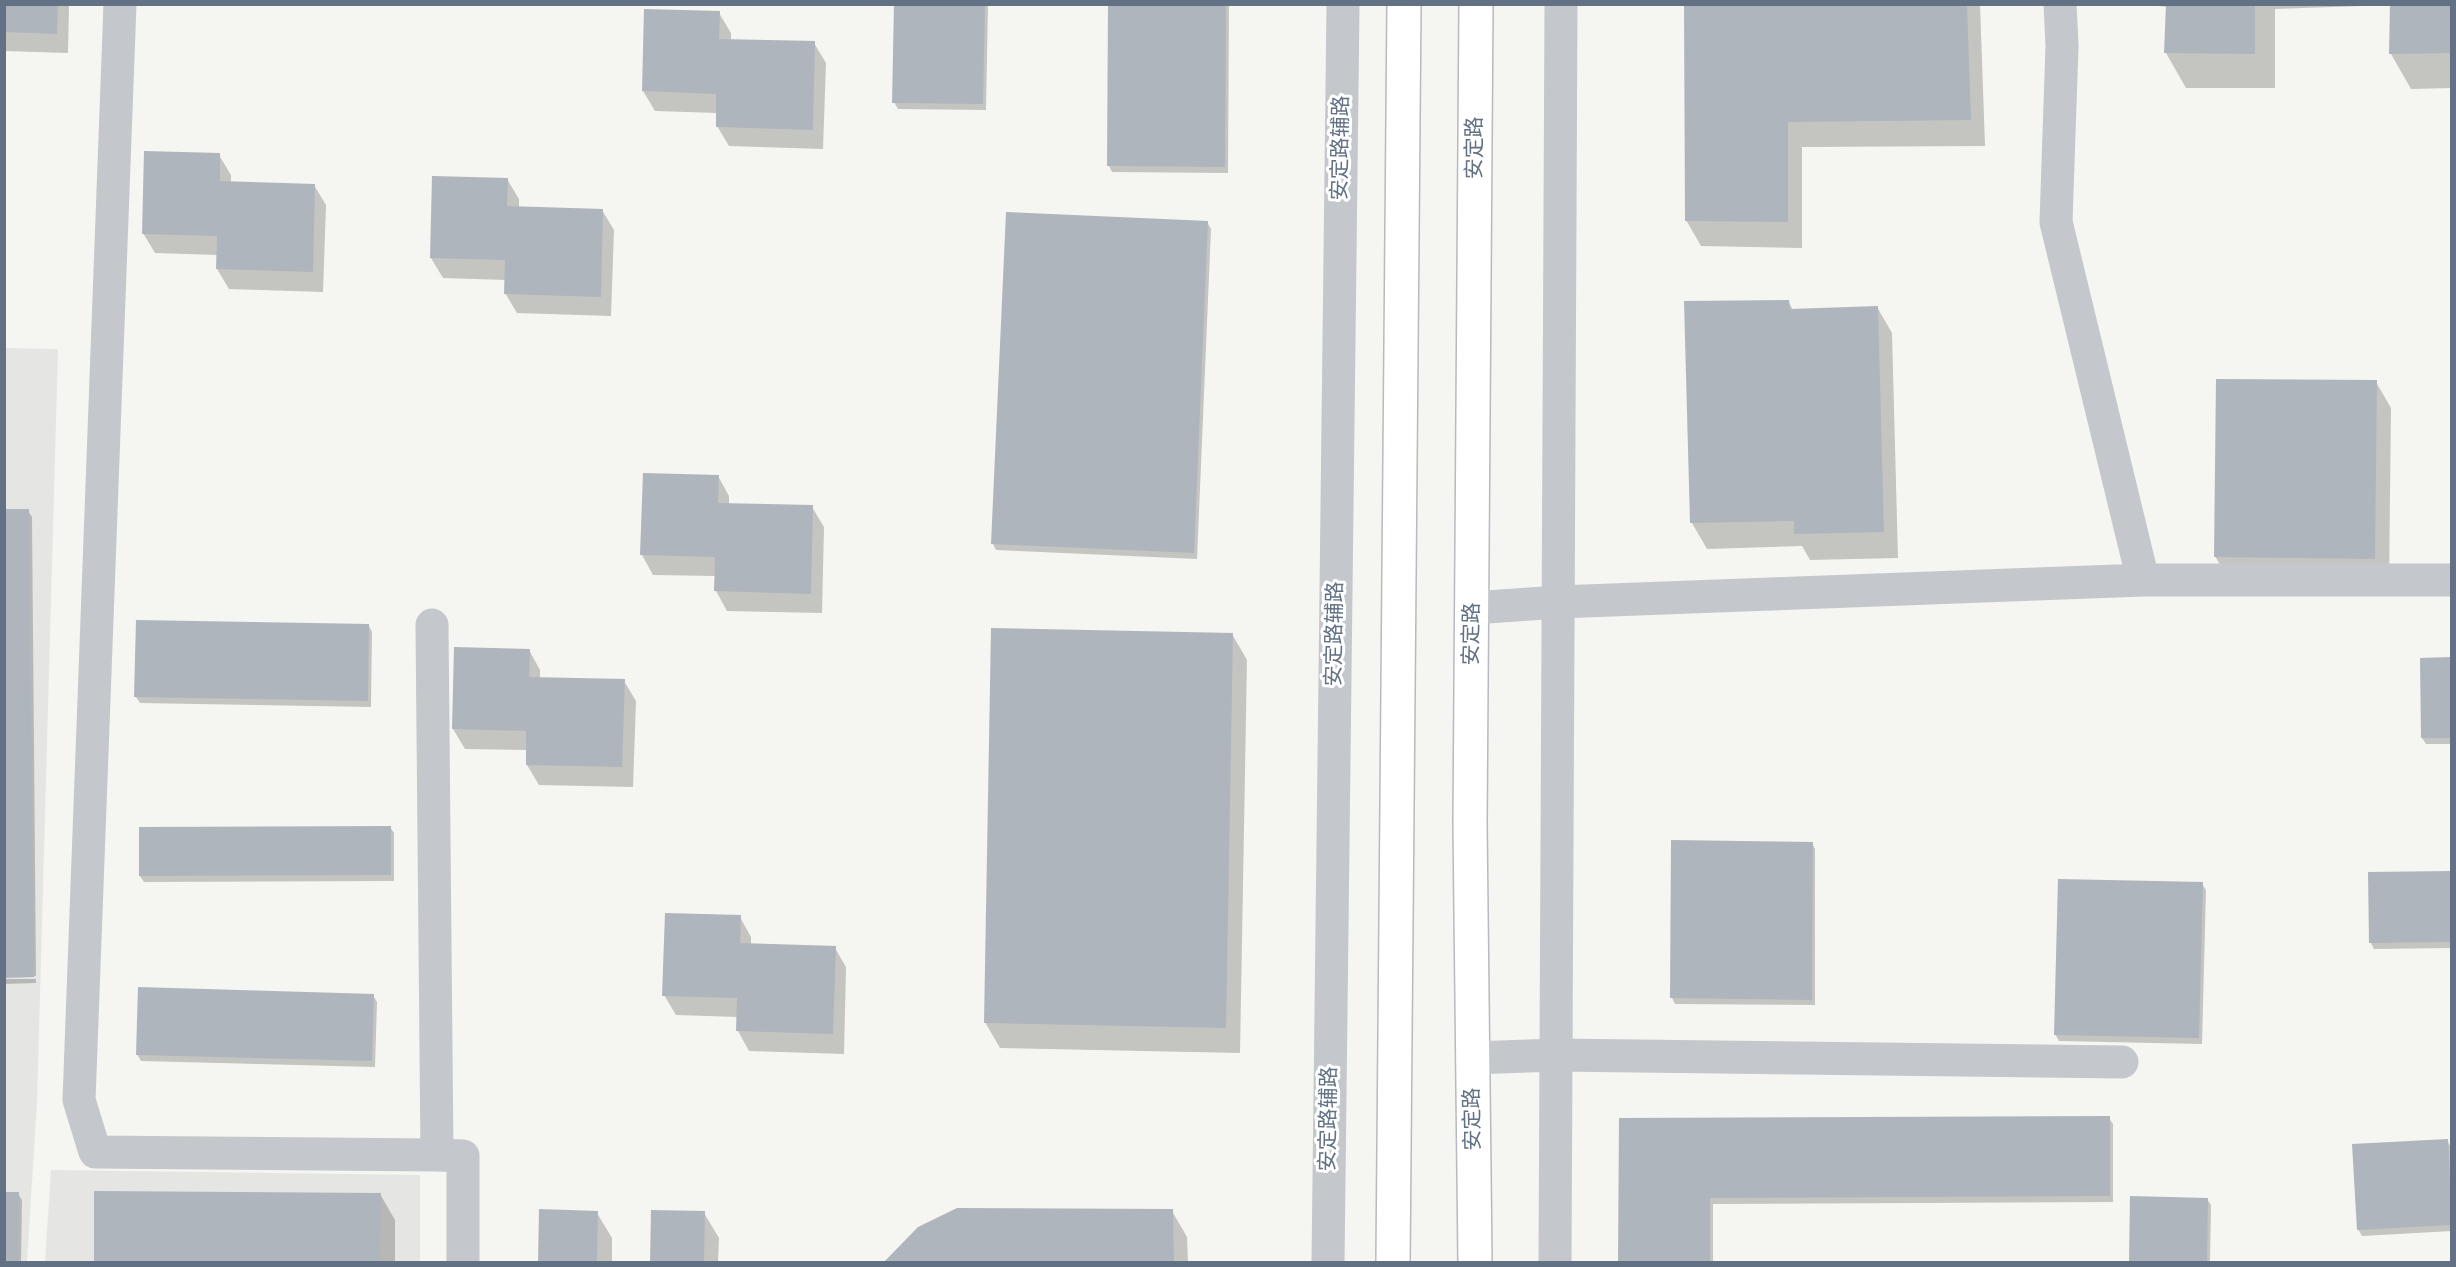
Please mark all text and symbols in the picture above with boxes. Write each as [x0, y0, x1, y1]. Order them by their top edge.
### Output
street label: 安定路辅路 [1327, 95, 1355, 201]
street label: 安定路 [1462, 117, 1488, 179]
street label: 安定路辅路 [1321, 581, 1349, 687]
street label: 安定路 [1459, 602, 1485, 666]
street label: 安定路辅路 [1315, 1066, 1343, 1172]
street label: 安定路 [1460, 1087, 1486, 1151]

